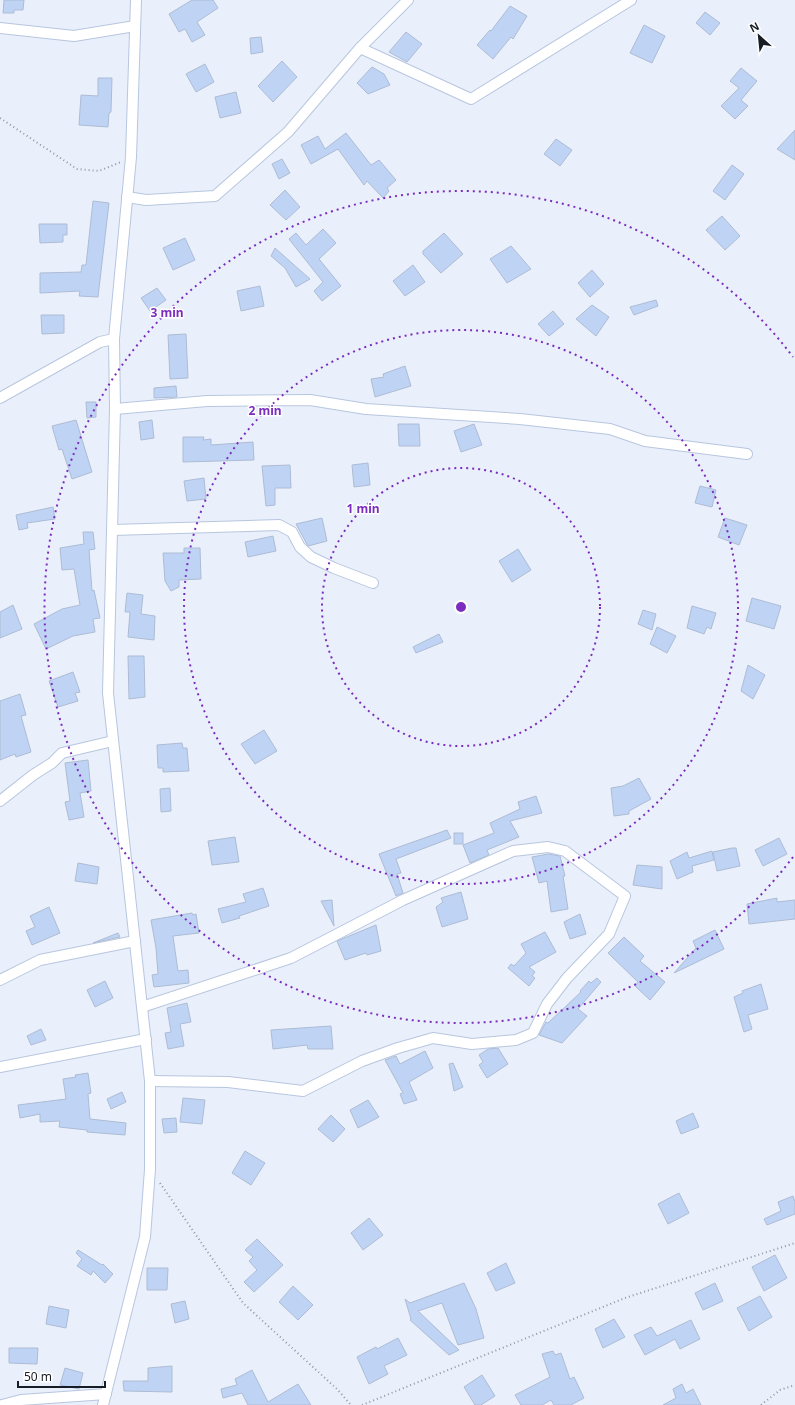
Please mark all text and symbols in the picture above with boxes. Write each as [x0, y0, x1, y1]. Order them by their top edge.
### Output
north arrow [739, 16, 779, 56]
text: N [747, 18, 762, 35]
text: 3 min [150, 304, 184, 321]
text: 2 min [248, 402, 282, 419]
text: 1 min [346, 500, 380, 517]
centre of rings [454, 600, 468, 614]
scale bar [18, 1363, 105, 1389]
text: 50 m [24, 1368, 52, 1385]

